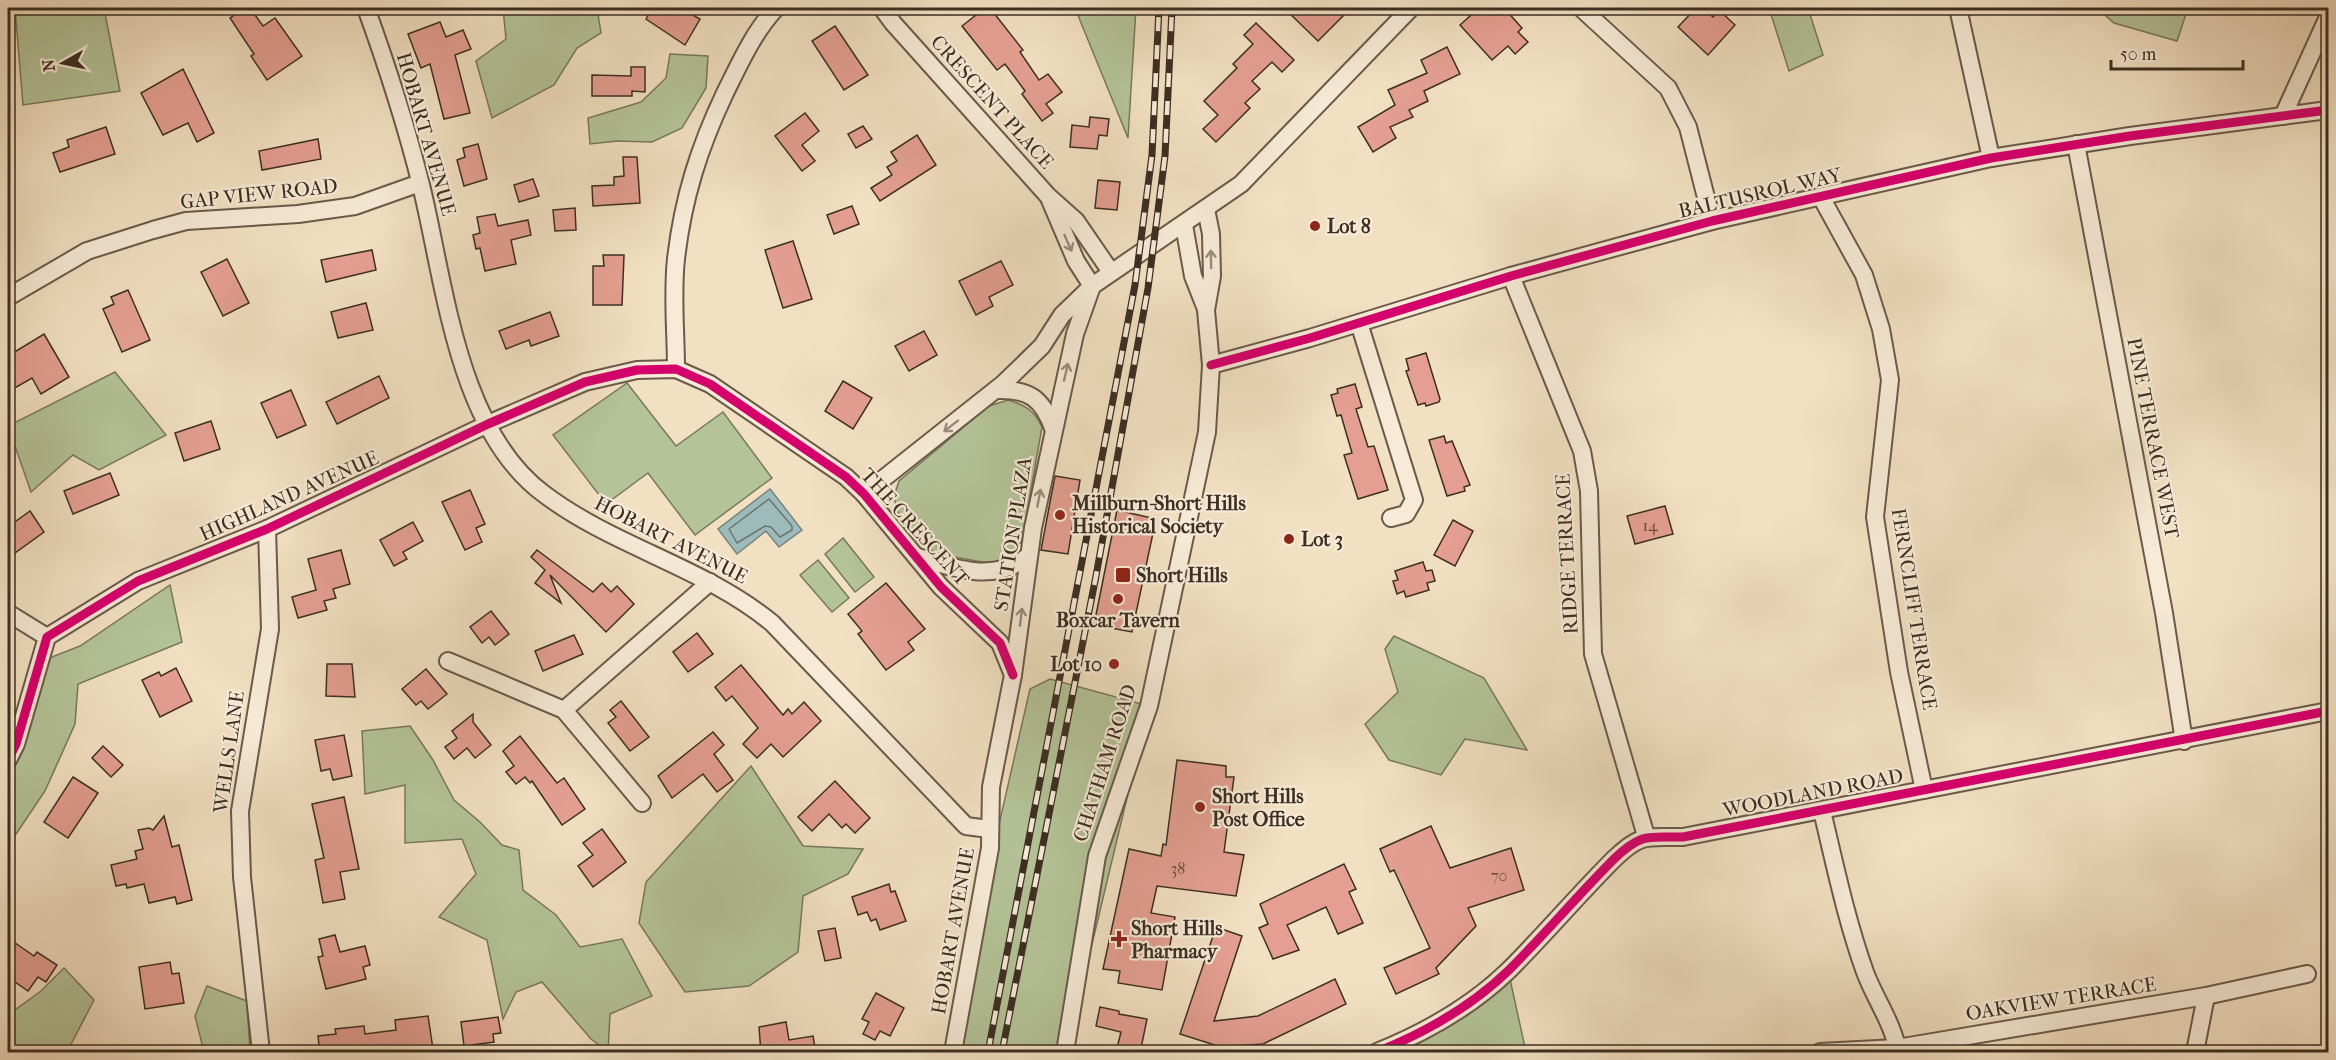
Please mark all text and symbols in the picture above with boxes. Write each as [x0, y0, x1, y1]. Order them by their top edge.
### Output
street label: CRESCENT PLACE [926, 31, 1058, 173]
north arrow [33, 33, 93, 93]
scale bar [2111, 33, 2243, 71]
text: 50 m [2120, 44, 2157, 65]
street label: HOBART AVENUE [392, 50, 460, 218]
text: N [38, 57, 59, 73]
street label: BALTUSROL WAY [1676, 163, 1845, 223]
street label: GAP VIEW ROAD [179, 174, 339, 214]
place label: Lot 8 [1327, 215, 1371, 238]
marker: Lot 8 [1308, 219, 1322, 233]
one-way arrow [1062, 233, 1074, 251]
one-way arrow [1205, 250, 1217, 270]
street label: PINE TERRACE WEST [2122, 336, 2184, 541]
one-way arrow [1061, 363, 1073, 382]
one-way arrow [943, 419, 959, 432]
street label: HIGHLAND AVENUE [196, 446, 382, 546]
street label: STATION PLAZA [989, 454, 1037, 613]
street label: THE CRESCENT [856, 463, 974, 591]
street label: RIDGE TERRACE [1551, 473, 1583, 635]
one-way arrow [1034, 489, 1045, 509]
street label: HOBART AVENUE [591, 491, 751, 589]
place label: Millburn-Short Hills Historical Society [1071, 492, 1246, 538]
street label: FERNCLIFF TERRACE [1887, 506, 1941, 712]
marker: Millburn-Short Hills Historical Society [1053, 508, 1067, 522]
house number: 14 [1642, 516, 1658, 535]
place label: Lot 3 [1301, 528, 1343, 551]
marker: Lot 3 [1282, 532, 1296, 546]
place label: Short Hills [1136, 564, 1228, 587]
marker: Short Hills [1114, 566, 1132, 584]
marker: Boxcar Tavern [1111, 592, 1125, 606]
one-way arrow [1015, 607, 1026, 627]
place label: Boxcar Tavern [1056, 609, 1180, 632]
place label: Lot 10 [1050, 653, 1102, 676]
marker: Lot 10 [1107, 657, 1121, 671]
street label: CHATHAM ROAD [1069, 681, 1141, 845]
street label: WELLS LANE [209, 689, 249, 816]
street label: WOODLAND ROAD [1720, 764, 1905, 822]
place label: Short Hills Post Office [1212, 785, 1305, 831]
marker: Short Hills Post Office [1193, 800, 1207, 814]
street label: HOBART AVENUE [927, 846, 979, 1016]
house number: 38 [1171, 859, 1185, 878]
house number: 70 [1491, 866, 1507, 885]
place label: Short Hills Pharmacy [1131, 917, 1223, 963]
marker: Short Hills Pharmacy [1112, 932, 1126, 946]
street label: OAKVIEW TERRACE [1964, 973, 2158, 1025]

